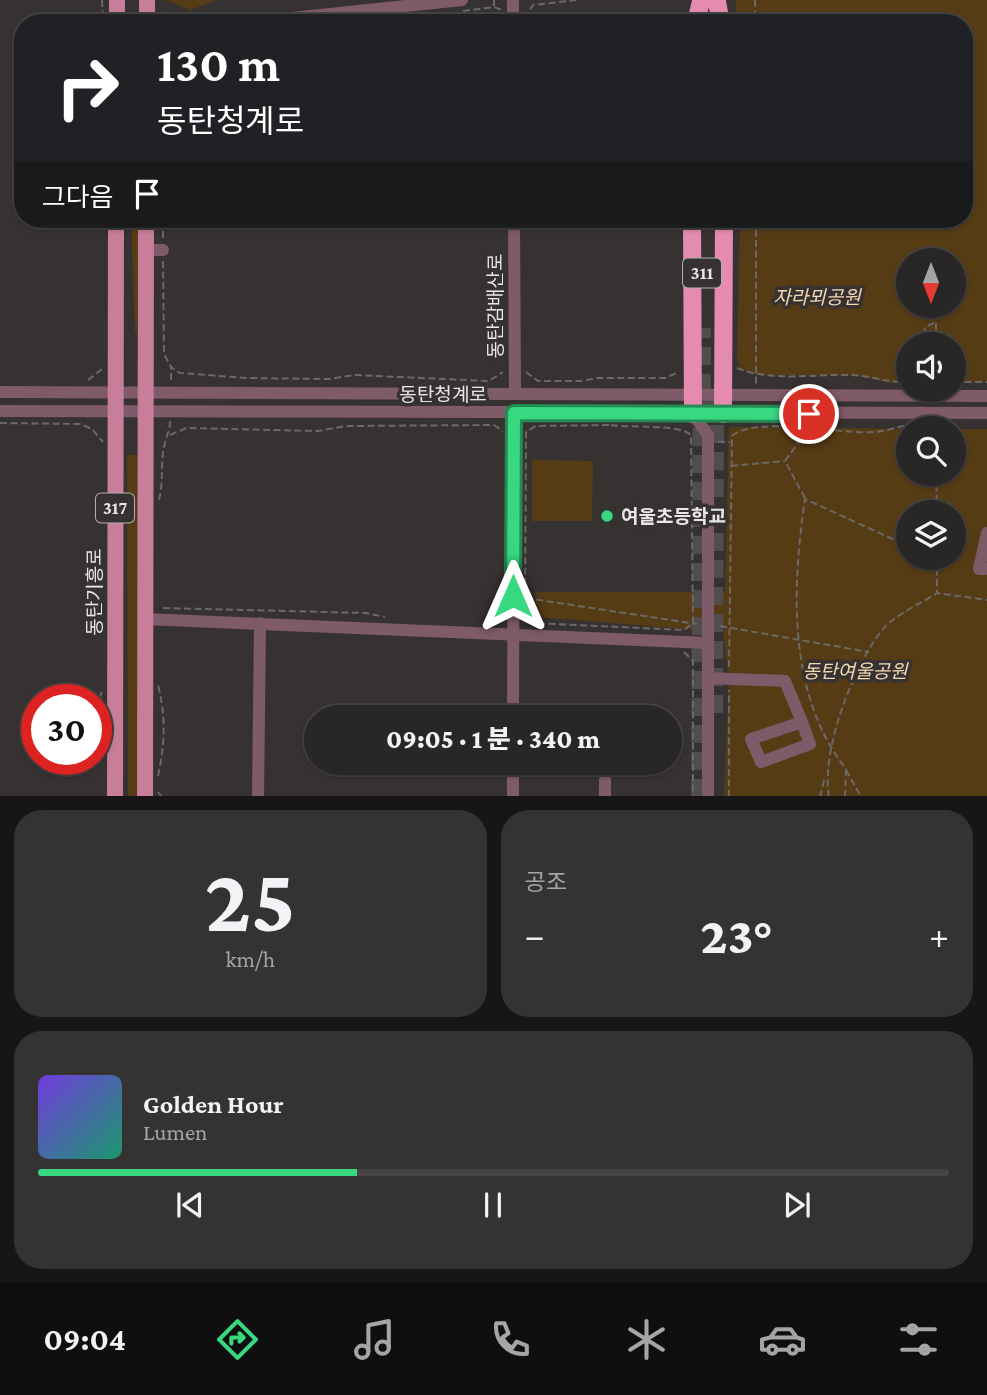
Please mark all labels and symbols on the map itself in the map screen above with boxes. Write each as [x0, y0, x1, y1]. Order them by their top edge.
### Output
north arrow [896, 248, 966, 318]
street label: 동탄감배산로 [485, 254, 506, 358]
road number: 311 [683, 258, 721, 288]
park label: 자라뫼공원 [773, 287, 862, 308]
street label: 동탄청계로 [399, 384, 487, 405]
pin [779, 384, 839, 444]
road number: 317 [96, 494, 134, 522]
place label: 여울초등학교 [621, 506, 726, 527]
marker: 여울초등학교 [599, 508, 615, 524]
street label: 동탄기흥로 [84, 548, 105, 636]
position arrow [476, 559, 550, 633]
park label: 동탄여울공원 [803, 661, 909, 682]
speed limit sign: 30 [21, 684, 112, 775]

